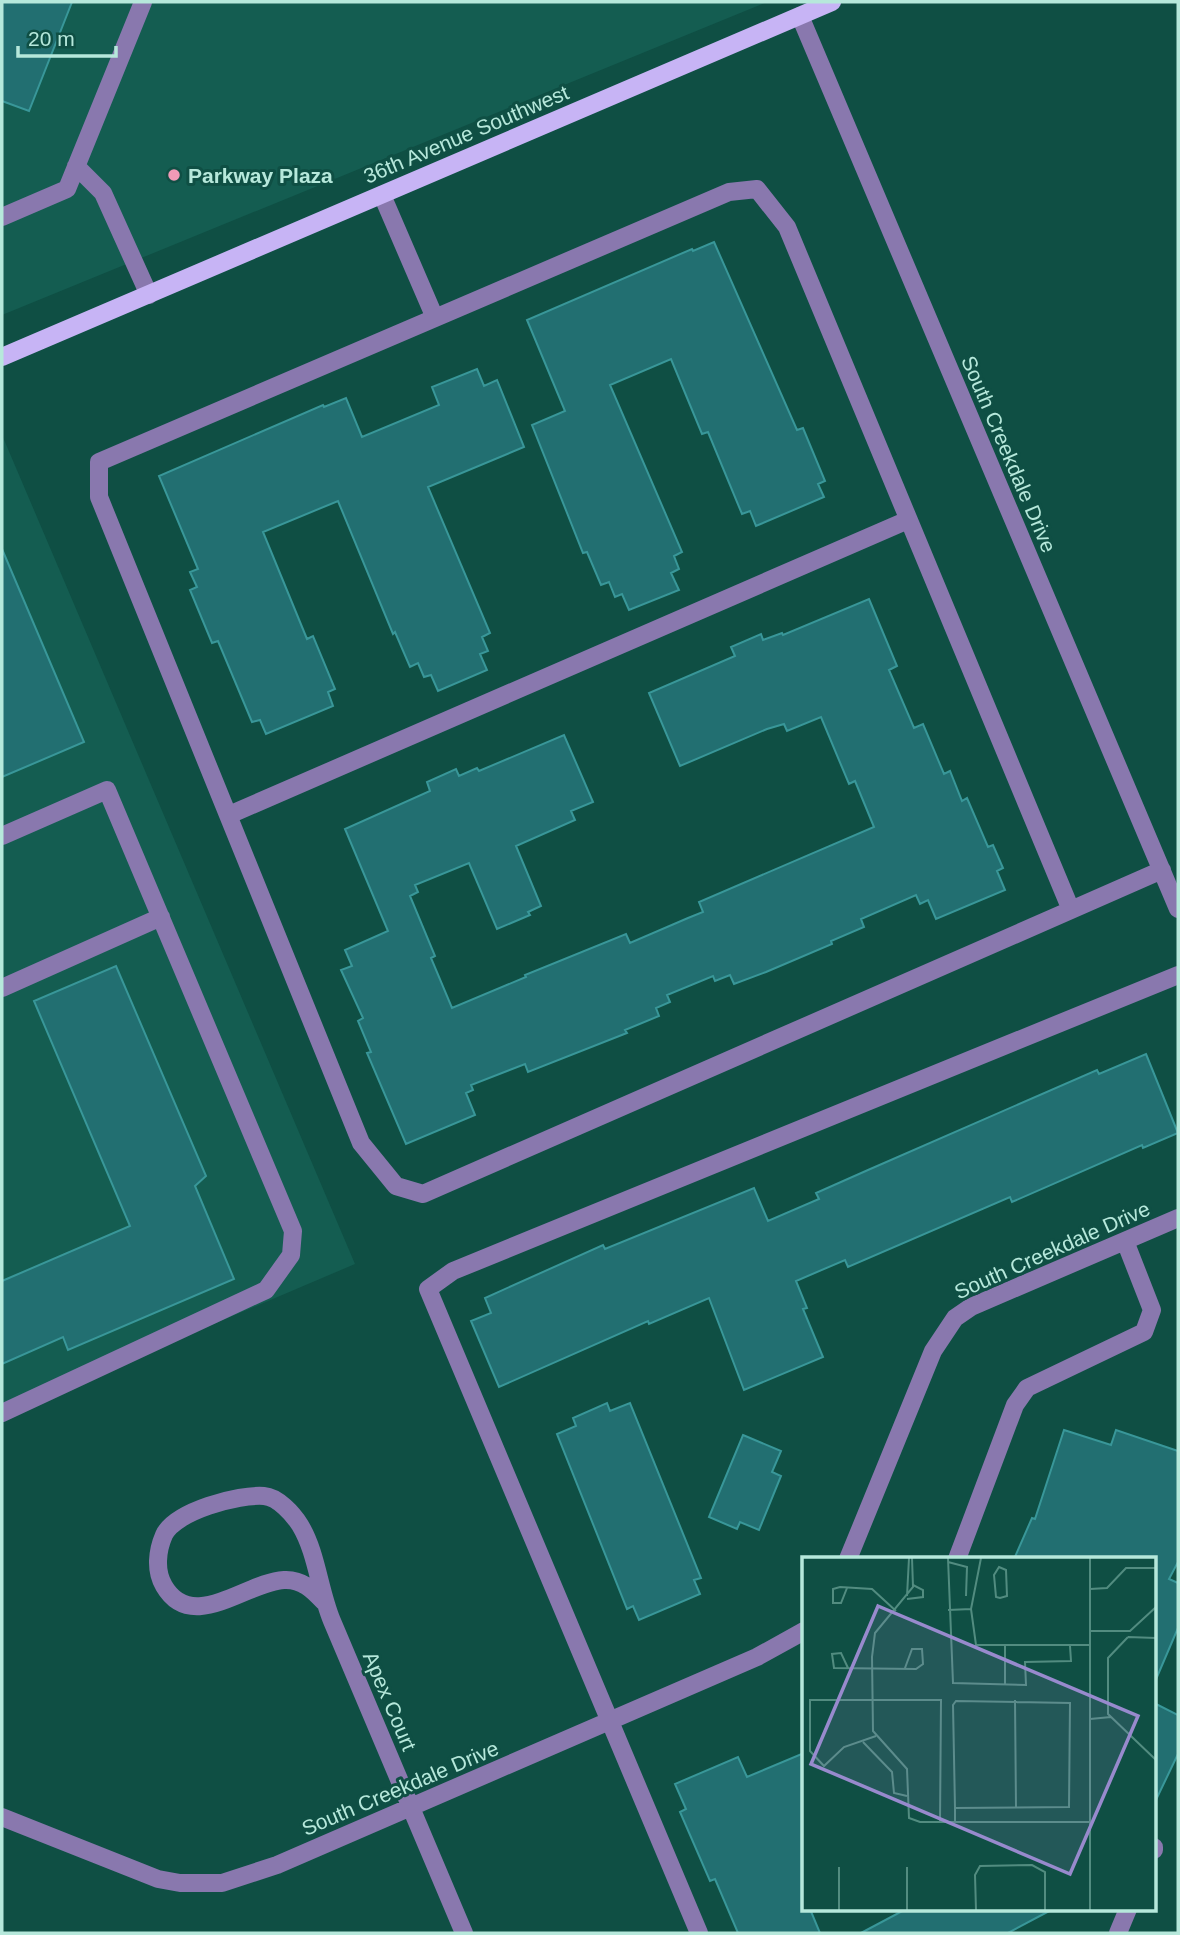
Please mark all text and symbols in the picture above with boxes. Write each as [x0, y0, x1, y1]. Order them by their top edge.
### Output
scale bar [18, 14, 116, 58]
text: 20 m [28, 27, 75, 50]
street label: 36th Avenue Southwest [360, 80, 572, 188]
place label: Parkway Plaza [188, 164, 333, 187]
marker: Parkway Plaza [166, 167, 182, 183]
street label: South Creekdale Drive [957, 352, 1061, 556]
street label: South Creekdale Drive [951, 1197, 1153, 1303]
inset map [802, 1557, 1156, 1910]
street label: Apex Court [359, 1648, 421, 1754]
street label: South Creekdale Drive [298, 1736, 502, 1840]

